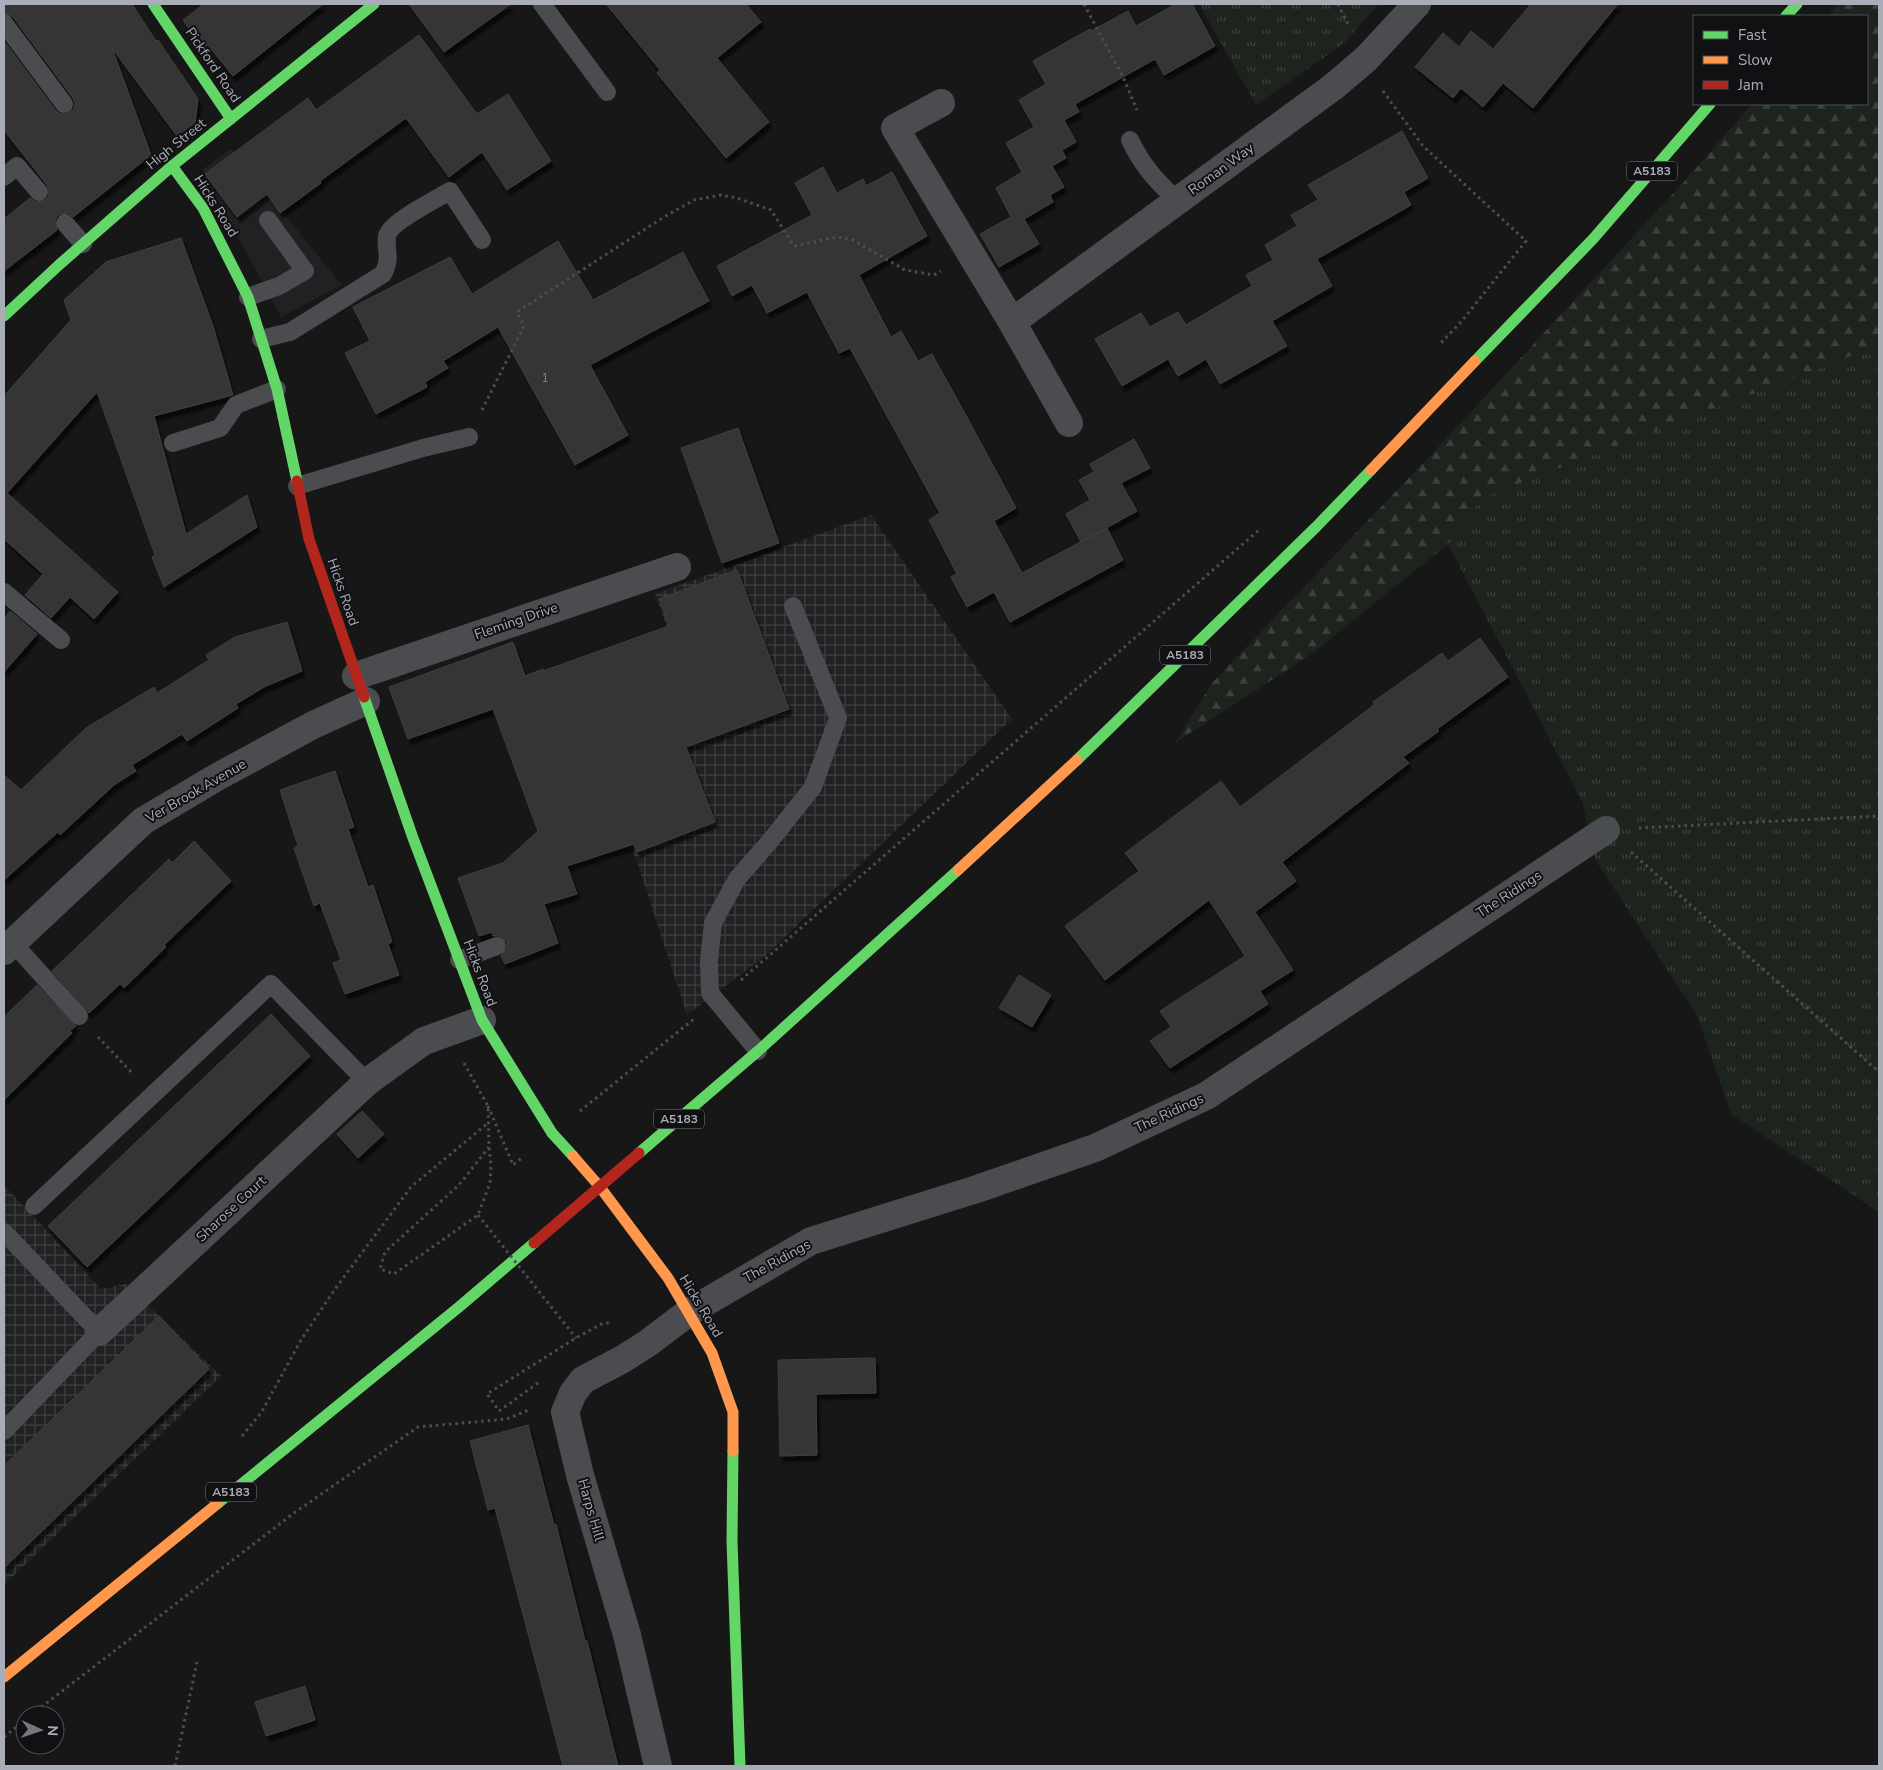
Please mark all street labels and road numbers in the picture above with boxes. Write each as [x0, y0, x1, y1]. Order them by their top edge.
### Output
street label: Pickford Road [181, 24, 245, 106]
street label: High Street [142, 114, 210, 174]
street label: Roman Way [1184, 138, 1258, 199]
road number: A5183 [1627, 162, 1677, 180]
street label: Hicks Road [189, 171, 243, 241]
street label: Hicks Road [323, 556, 363, 628]
street label: Fleming Drive [472, 598, 560, 644]
road number: A5183 [1160, 646, 1210, 664]
street label: Ver Brook Avenue [141, 754, 250, 828]
street label: The Ridings [1473, 866, 1546, 922]
street label: Hicks Road [459, 937, 501, 1009]
street label: The Ridings [1131, 1089, 1207, 1137]
road number: A5183 [654, 1110, 704, 1128]
street label: Sharose Court [192, 1172, 270, 1246]
street label: The Ridings [740, 1235, 814, 1287]
street label: Hicks Road [675, 1271, 727, 1341]
street label: Harps Hill [573, 1477, 609, 1544]
road number: A5183 [206, 1482, 256, 1501]

